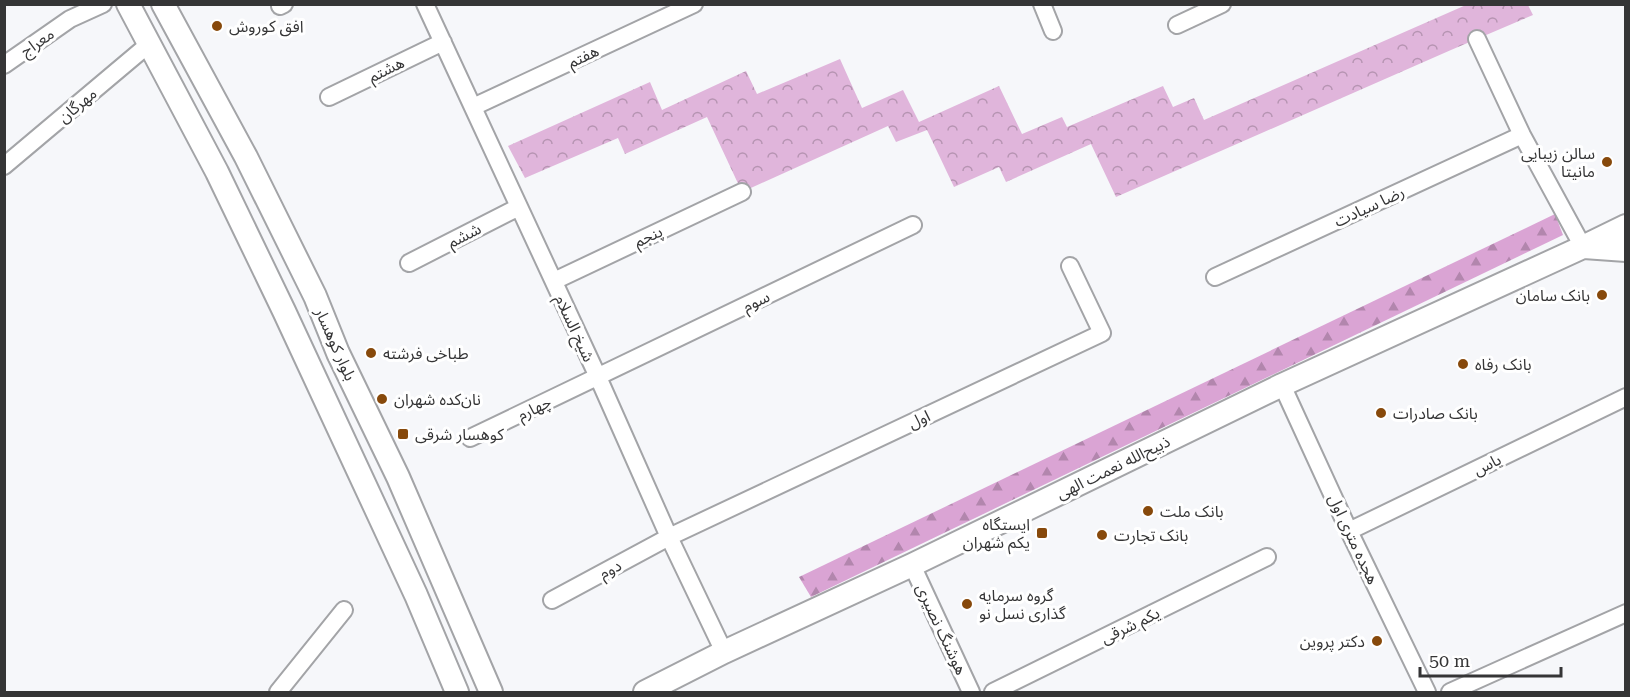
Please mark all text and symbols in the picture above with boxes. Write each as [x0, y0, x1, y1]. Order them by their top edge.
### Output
place label: افق کوروش [229, 17, 303, 37]
marker: افق کوروش [210, 19, 224, 33]
street label: معراج [17, 24, 59, 63]
street label: هفتم [565, 41, 603, 75]
street label: هشتم [365, 53, 409, 89]
street label: مهرگان [54, 84, 100, 127]
place label: سالن زیبایی مانیتا [1521, 144, 1595, 181]
marker: سالن زیبایی مانیتا [1600, 155, 1614, 169]
street label: رضا سیادت [1331, 182, 1407, 231]
street label: ششم [444, 219, 486, 255]
street label: پنجم [631, 222, 667, 254]
place label: بانک سامان [1516, 286, 1590, 305]
street label: سوم [740, 287, 774, 319]
marker: بانک سامان [1595, 288, 1609, 302]
street label: شیخ السلام [548, 292, 598, 366]
street label: بلوار کوهسار [311, 304, 360, 384]
place label: طباخی فرشته [383, 344, 469, 363]
marker: طباخی فرشته [364, 346, 378, 360]
place label: بانک رفاه [1475, 355, 1532, 374]
marker: بانک رفاه [1456, 357, 1470, 371]
place label: نان‌کده شهران [394, 390, 481, 409]
marker: نان‌کده شهران [375, 392, 389, 406]
street label: چهارم [514, 392, 556, 427]
place label: بانک صادرات [1393, 404, 1478, 423]
street label: اول [905, 406, 934, 434]
marker: بانک صادرات [1374, 406, 1388, 420]
place label: کوهسار شرقی [415, 425, 504, 444]
marker: کوهسار شرقی [396, 427, 410, 441]
street label: ذبیح‌الله نعمت الهی [1053, 432, 1175, 506]
street label: یاس [1470, 450, 1504, 479]
street label: هجده متری اول [1323, 491, 1383, 588]
place label: بانک ملت [1160, 502, 1224, 521]
marker: بانک ملت [1141, 504, 1155, 518]
place label: ایستگاه یکم شهران [963, 515, 1030, 555]
marker: ایستگاه یکم شهران [1035, 526, 1049, 540]
place label: بانک تجارت [1114, 526, 1188, 545]
marker: بانک تجارت [1095, 528, 1109, 542]
street label: دوم [596, 556, 626, 586]
street label: هوشنگ نصیری [912, 581, 971, 678]
place label: گروه سرمایه گذاری نسل نو [979, 586, 1066, 623]
marker: گروه سرمایه گذاری نسل نو [960, 597, 974, 611]
street label: یکم شرقی [1098, 603, 1164, 651]
place label: دکتر پروین [1300, 632, 1365, 652]
marker: دکتر پروین [1370, 634, 1384, 648]
scale bar [1420, 640, 1561, 678]
text: 50 m [1429, 650, 1470, 671]

